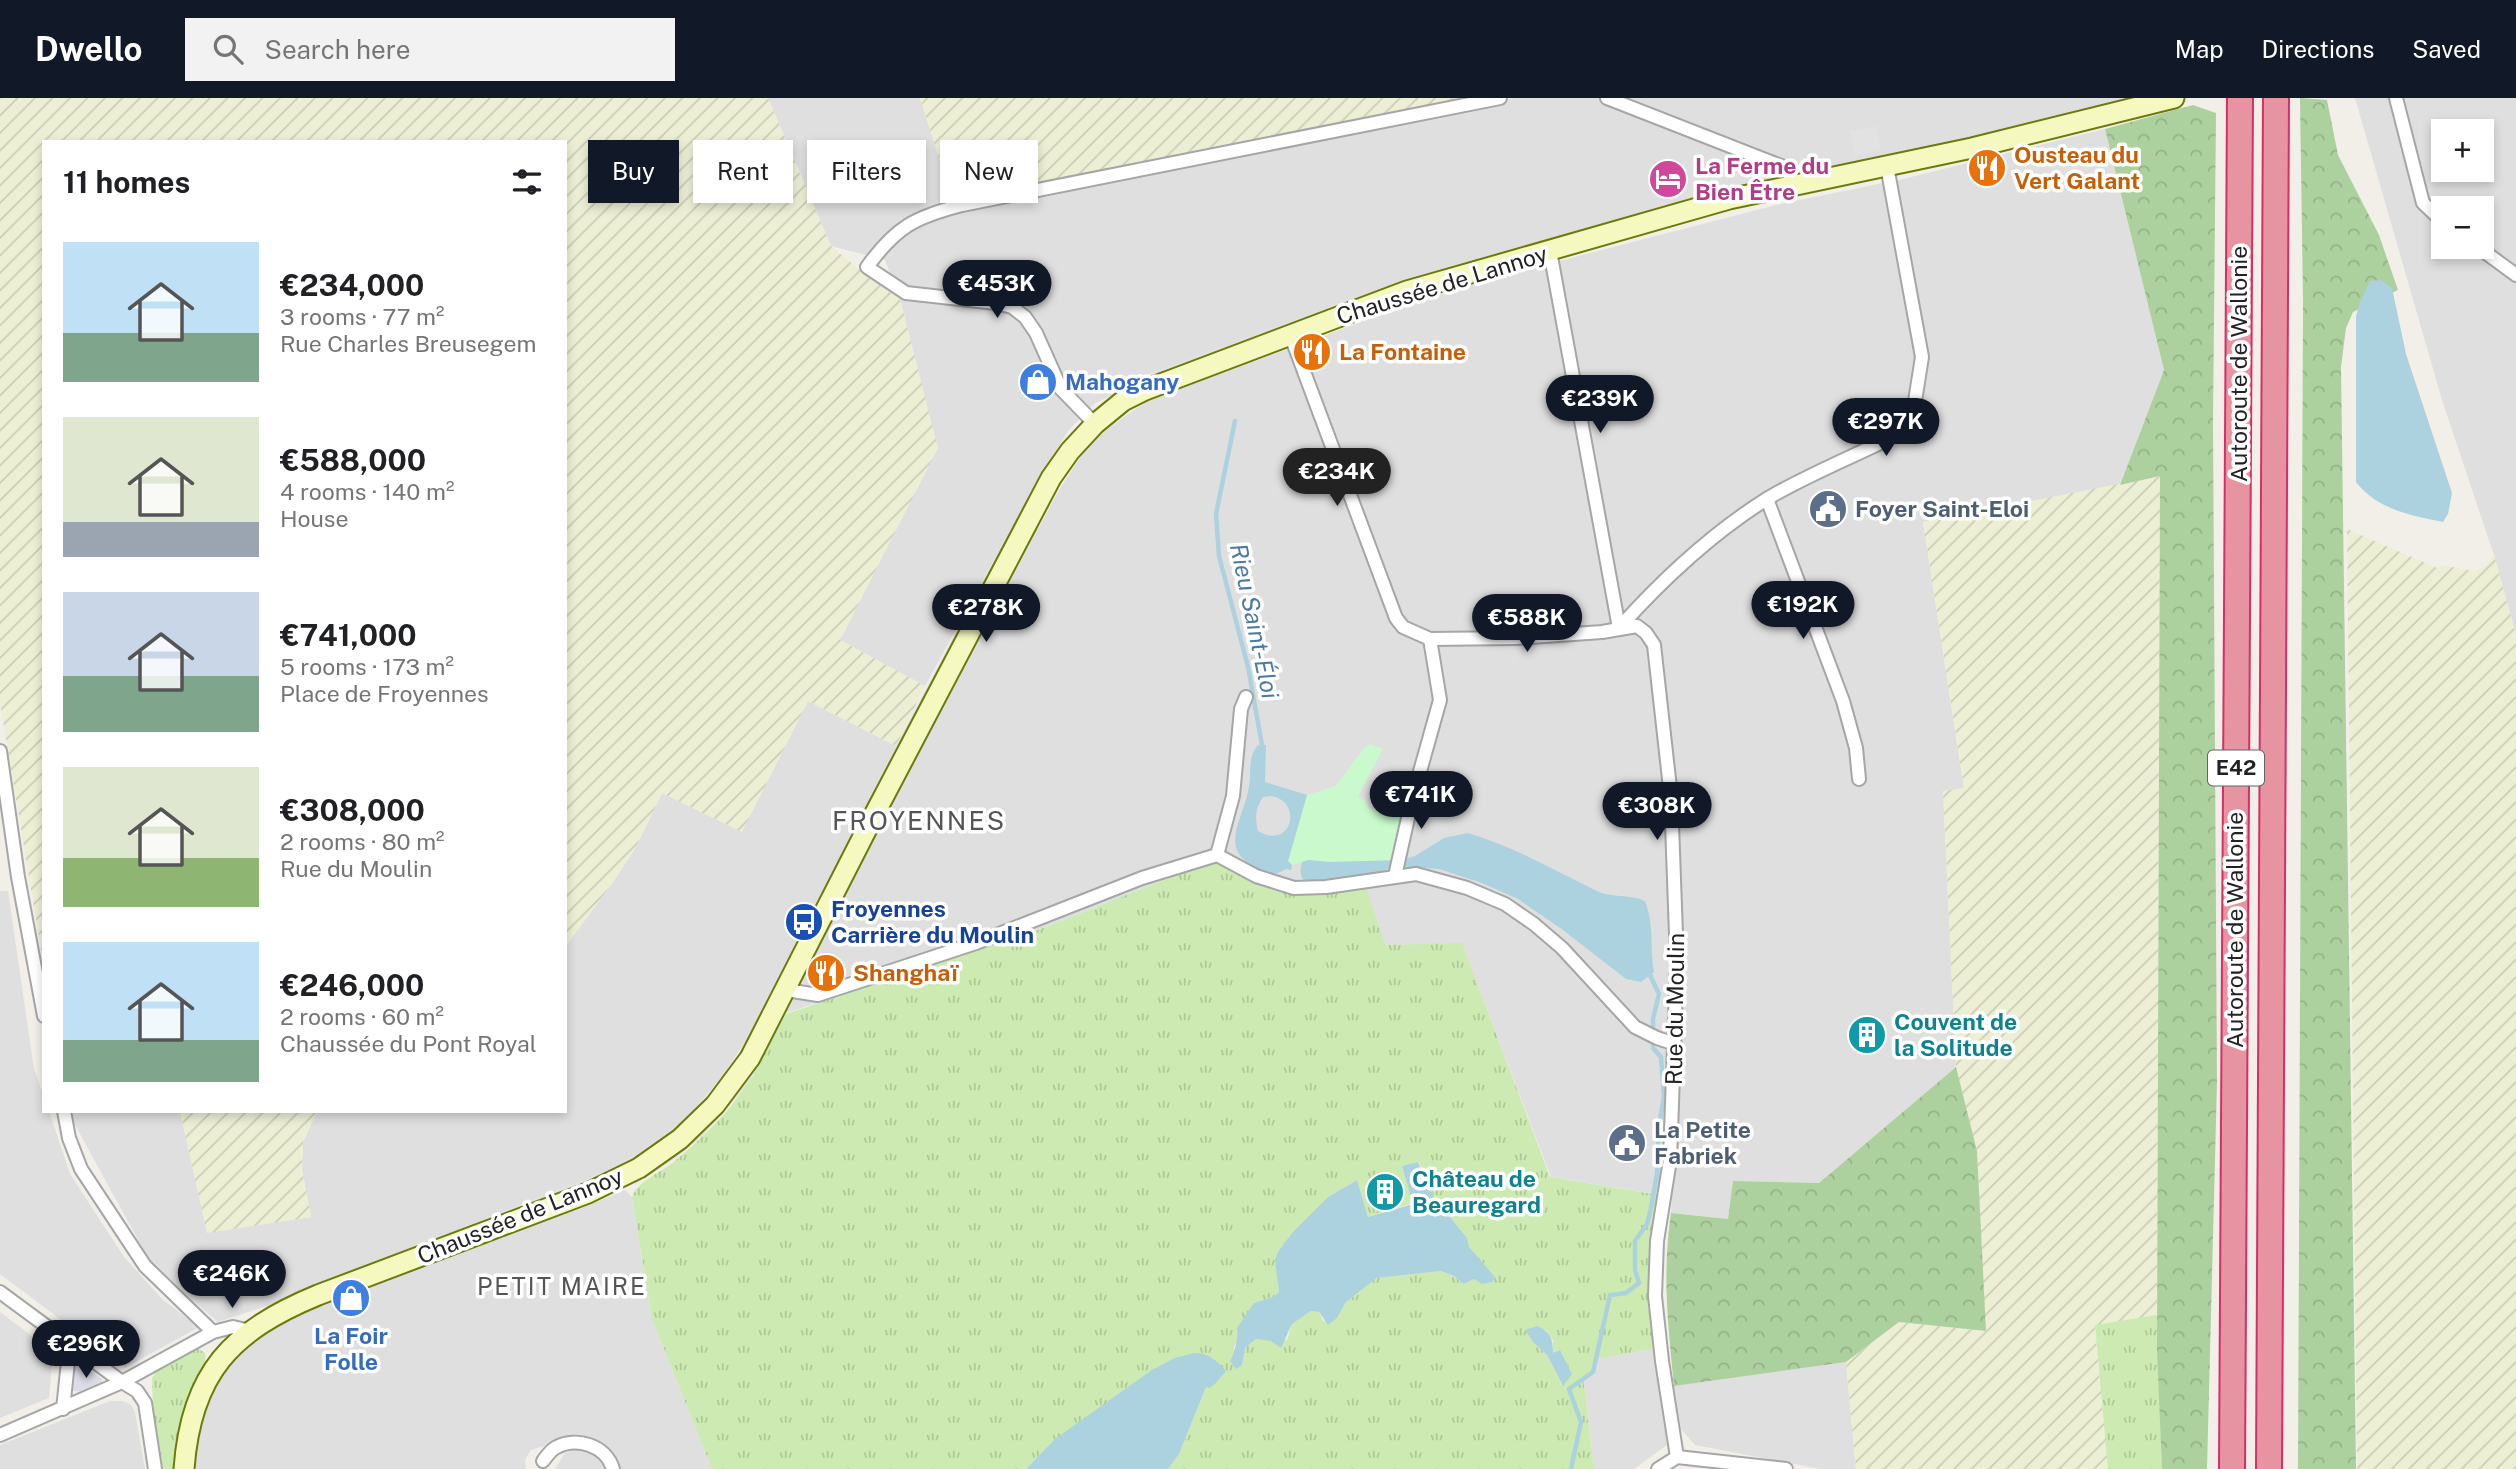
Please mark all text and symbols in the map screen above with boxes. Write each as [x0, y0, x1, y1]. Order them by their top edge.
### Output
search box [185, 18, 675, 81]
text: Dwello [35, 30, 143, 68]
icon: search [209, 30, 247, 68]
text: Search here [265, 34, 411, 65]
text: Map [2175, 35, 2224, 63]
text: Directions [2262, 35, 2374, 63]
text: Saved [2412, 35, 2481, 63]
map controls [2431, 119, 2494, 259]
button: + [2431, 119, 2494, 182]
chip: Buy [588, 140, 679, 203]
chip: Rent [693, 140, 793, 203]
chip: Filters [807, 140, 926, 203]
chip: New [940, 140, 1038, 203]
place label: Ousteau du Vert Galant [2014, 141, 2140, 194]
restaurant icon: Ousteau du Vert Galant [1966, 147, 2008, 189]
place label: La Ferme du Bien Être [1695, 152, 1829, 205]
hotel icon: La Ferme du Bien Être [1647, 158, 1689, 200]
icon: filters [508, 163, 546, 201]
text: 11 homes [63, 164, 190, 200]
button: − [2431, 196, 2494, 259]
street label: Chaussée de Lannoy [1333, 240, 1551, 329]
street label: Autoroute de Wallonie [2225, 246, 2252, 482]
pin: €453K [948, 260, 1046, 320]
text: €234,000 [280, 267, 424, 303]
text: €453K [958, 269, 1036, 296]
icon: home [119, 270, 203, 354]
text: 3 rooms · 77 m² [280, 303, 444, 330]
text: Rue Charles Breusegem [280, 330, 536, 357]
restaurant icon: La Fontaine [1291, 331, 1333, 373]
place label: La Fontaine [1339, 338, 1466, 365]
shop icon: Mahogany [1017, 361, 1059, 403]
place label: Mahogany [1065, 368, 1179, 395]
pin: €239K [1551, 376, 1649, 435]
text: €239K [1562, 384, 1638, 411]
pin: €297K [1837, 398, 1935, 458]
text: €297K [1848, 407, 1924, 434]
text: €588,000 [280, 442, 426, 478]
icon: home [119, 445, 203, 529]
pin: €234K [1288, 448, 1386, 508]
text: €234K [1299, 457, 1375, 484]
text: 4 rooms · 140 m² [280, 478, 454, 505]
public building icon: Foyer Saint-Eloi [1807, 488, 1849, 530]
place label: Foyer Saint-Eloi [1855, 495, 2029, 522]
text: House [280, 505, 348, 532]
water label: Rieu Saint-Éloi [1225, 541, 1285, 701]
pin: €192K [1754, 582, 1852, 641]
pin: €278K [937, 584, 1035, 644]
text: €192K [1767, 590, 1839, 617]
text: €278K [948, 593, 1024, 620]
pin: €588K [1478, 594, 1576, 654]
text: €588K [1488, 603, 1566, 630]
text: €741,000 [280, 617, 417, 653]
icon: home [119, 620, 203, 704]
text: 5 rooms · 173 m² [280, 653, 454, 680]
text: Place de Froyennes [280, 680, 489, 707]
road number: E42 [2208, 750, 2264, 786]
pin: €741K [1372, 772, 1470, 831]
text: €741K [1386, 780, 1456, 807]
pin: €308K [1608, 782, 1706, 842]
text: €308K [1619, 791, 1695, 818]
text: €308,000 [280, 792, 425, 828]
icon: home [119, 795, 203, 879]
district label: FROYENNES [832, 805, 1006, 836]
street label: Autoroute de Wallonie [2221, 812, 2248, 1048]
text: 2 rooms · 80 m² [280, 828, 445, 855]
text: Rue du Moulin [280, 855, 432, 882]
place label: Froyennes Carrière du Moulin [831, 895, 1034, 948]
bus stop icon: Froyennes Carrière du Moulin [783, 901, 825, 943]
street label: Rue du Moulin [1660, 933, 1689, 1085]
restaurant icon: Shanghaï [805, 952, 847, 994]
place label: Shanghaï [853, 959, 959, 986]
text: €246,000 [280, 967, 424, 1003]
icon: home [119, 970, 203, 1054]
text: 2 rooms · 60 m² [280, 1003, 444, 1030]
place label: Couvent de la Solitude [1894, 1008, 2017, 1061]
building icon: Couvent de la Solitude [1846, 1014, 1888, 1056]
text: Chaussée du Pont Royal [280, 1030, 537, 1057]
place label: La Petite Fabriek [1654, 1116, 1751, 1169]
public building icon: La Petite Fabriek [1606, 1122, 1648, 1164]
street label: Chaussée de Lannoy [413, 1162, 626, 1269]
place label: Château de Beauregard [1412, 1165, 1541, 1218]
building icon: Château de Beauregard [1364, 1171, 1406, 1213]
pin: €246K [183, 1250, 281, 1310]
text: €246K [194, 1259, 270, 1286]
district label: PETIT MAIRE [477, 1272, 647, 1300]
shop icon: La Foir Folle [330, 1277, 372, 1319]
pin: €296K [37, 1320, 135, 1380]
place label: La Foir Folle [314, 1322, 388, 1375]
text: €296K [48, 1329, 124, 1356]

